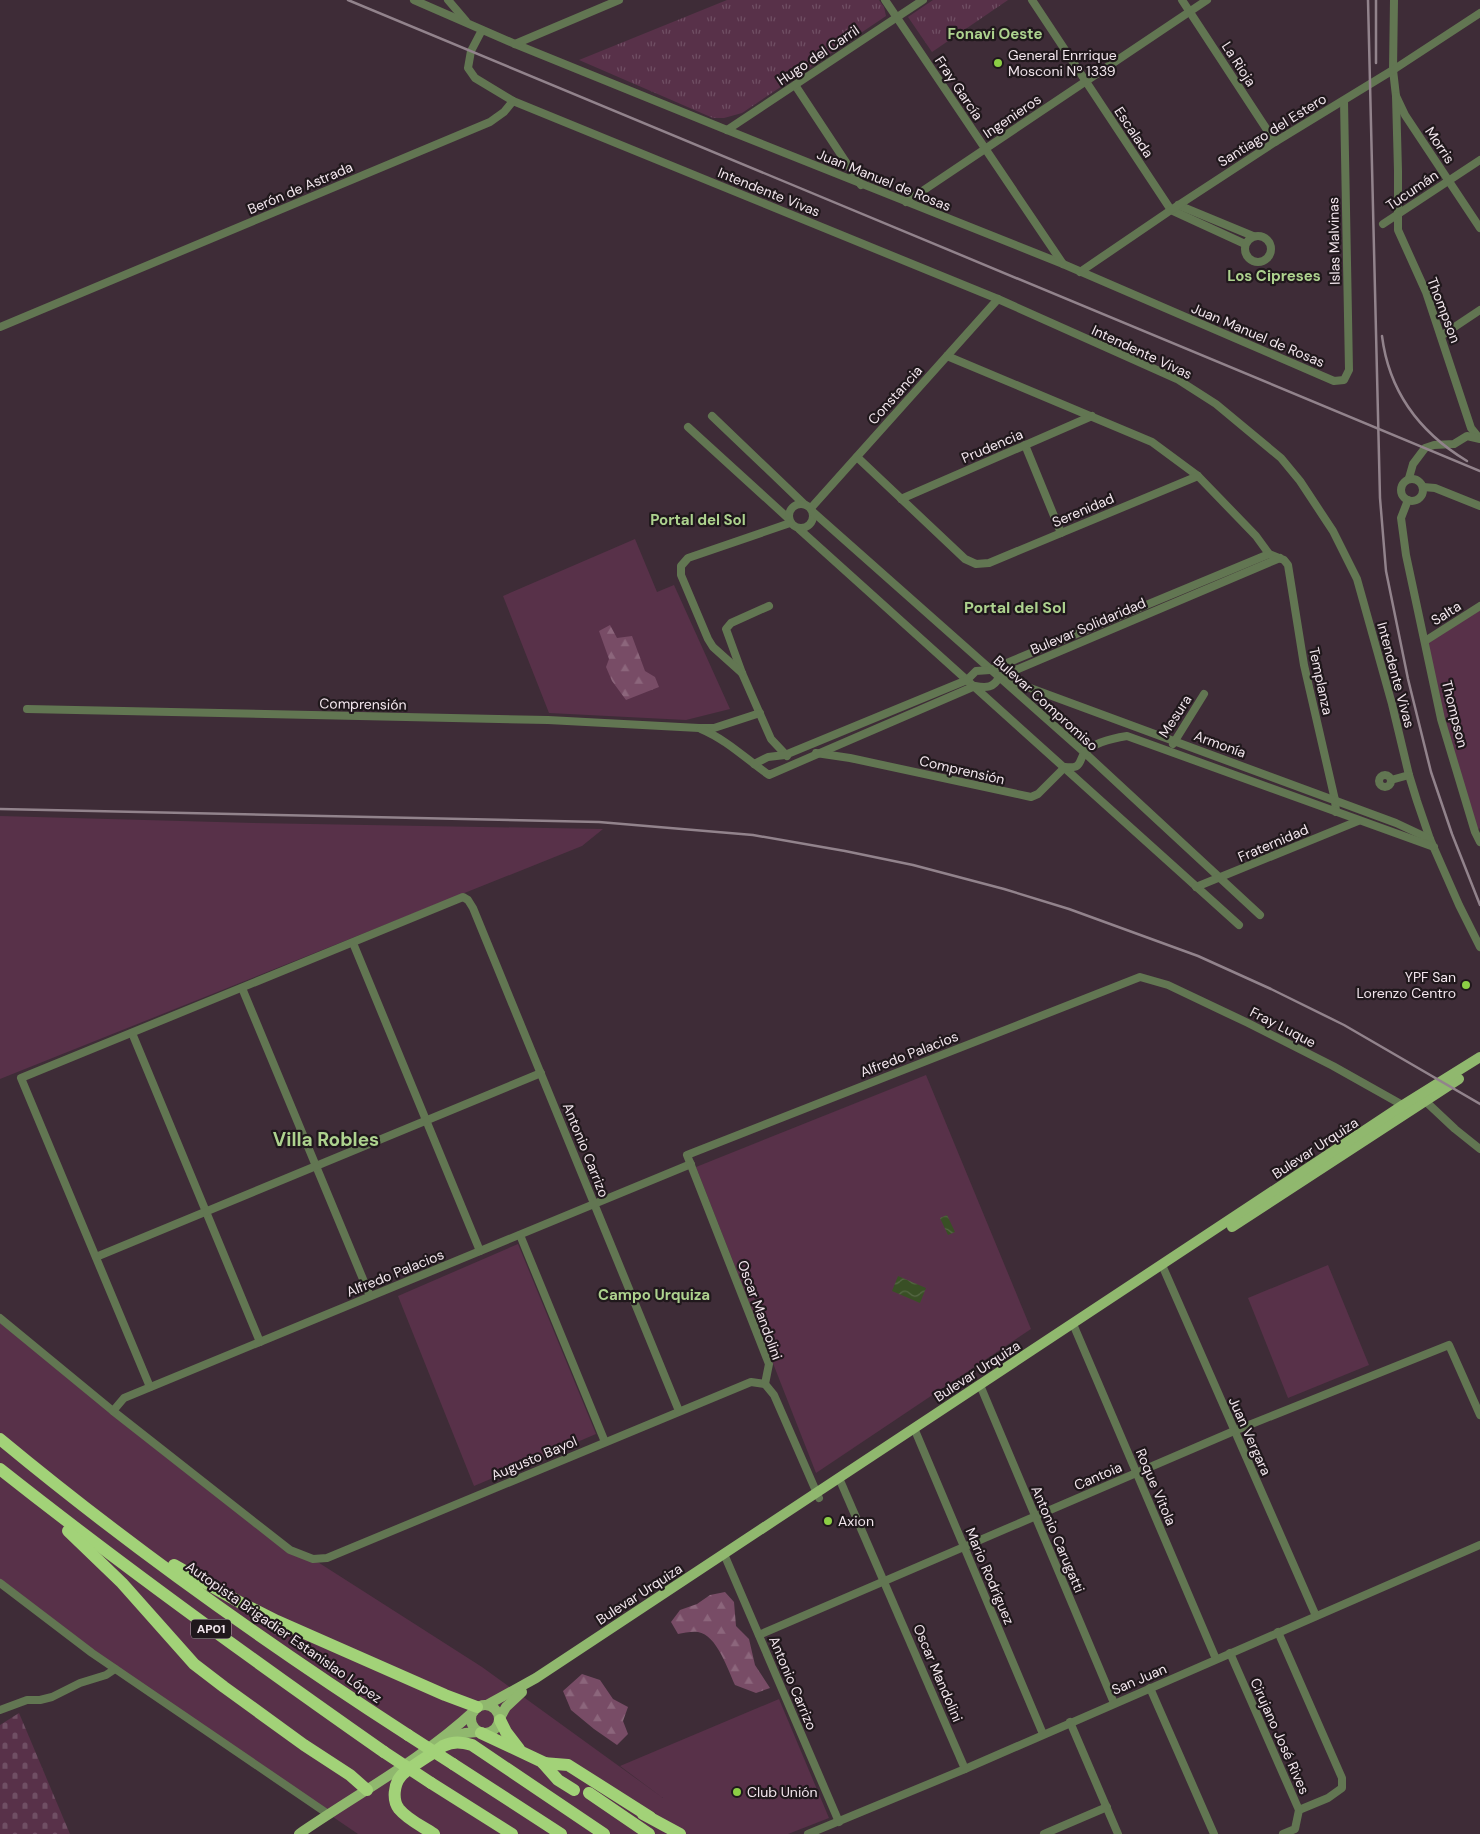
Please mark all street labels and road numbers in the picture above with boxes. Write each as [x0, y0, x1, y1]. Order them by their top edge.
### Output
street label: Hugo del Carril [774, 21, 862, 89]
street label: La Rioja [1218, 38, 1260, 90]
street label: Fray García [931, 53, 987, 123]
street label: Santiago del Estero [1214, 89, 1330, 171]
street label: Ingenieros [979, 90, 1045, 142]
street label: Escalada [1110, 103, 1158, 161]
street label: Morris [1421, 123, 1459, 167]
street label: Juan Manuel de Rosas [814, 145, 954, 215]
street label: Berón de Astrada [245, 158, 355, 218]
street label: Intendente Vivas [715, 163, 823, 221]
street label: Tucumán [1382, 166, 1442, 214]
street label: Islas Malvinas [1324, 197, 1344, 285]
street label: Thompson [1423, 275, 1465, 345]
street label: Juan Manuel de Rosas [1189, 299, 1327, 371]
street label: Intendente Vivas [1089, 321, 1195, 383]
street label: Constancia [864, 362, 926, 428]
street label: Prudencia [959, 425, 1025, 467]
street label: Serenidad [1049, 489, 1117, 531]
street label: Bulevar Solidaridad [1027, 594, 1149, 658]
street label: Salta [1428, 597, 1464, 629]
street label: Intendente Vivas [1373, 620, 1419, 730]
street label: Templanza [1305, 646, 1337, 716]
street label: Bulevar Compromiso [990, 651, 1102, 755]
street label: Thompson [1438, 678, 1472, 750]
street label: Mesura [1154, 691, 1196, 741]
street label: Comprensión [319, 694, 407, 714]
street label: Armonía [1192, 726, 1248, 762]
street label: Comprensión [917, 751, 1007, 789]
street label: Fraternidad [1235, 820, 1311, 866]
street label: Fray Luque [1247, 1003, 1319, 1051]
street label: Alfredo Palacios [857, 1027, 961, 1081]
street label: Antonio Carrizo [559, 1100, 613, 1200]
street label: Bulevar Urquiza [1269, 1113, 1361, 1183]
street label: Alfredo Palacios [344, 1245, 446, 1301]
street label: Oscar Mandolini [734, 1258, 786, 1362]
street label: Bulevar Urquiza [931, 1336, 1023, 1406]
street label: Juan Vergara [1225, 1394, 1275, 1478]
street label: Augusto Bayol [488, 1432, 580, 1484]
street label: Roque Vitola [1132, 1446, 1180, 1528]
street label: Cantoia [1071, 1458, 1125, 1494]
street label: Antonio Carugatti [1027, 1483, 1089, 1595]
street label: Mario Rodríguez [962, 1525, 1018, 1627]
street label: Autopista Brigadier Estanislao López [182, 1557, 386, 1707]
street label: Bulevar Urquiza [593, 1559, 685, 1629]
road number: AP01 [191, 1620, 231, 1638]
street label: Oscar Mandolini [909, 1621, 967, 1725]
street label: Antonio Carrizo [765, 1633, 821, 1733]
street label: San Juan [1109, 1659, 1169, 1699]
street label: Cirujano José Rives [1246, 1675, 1314, 1797]

